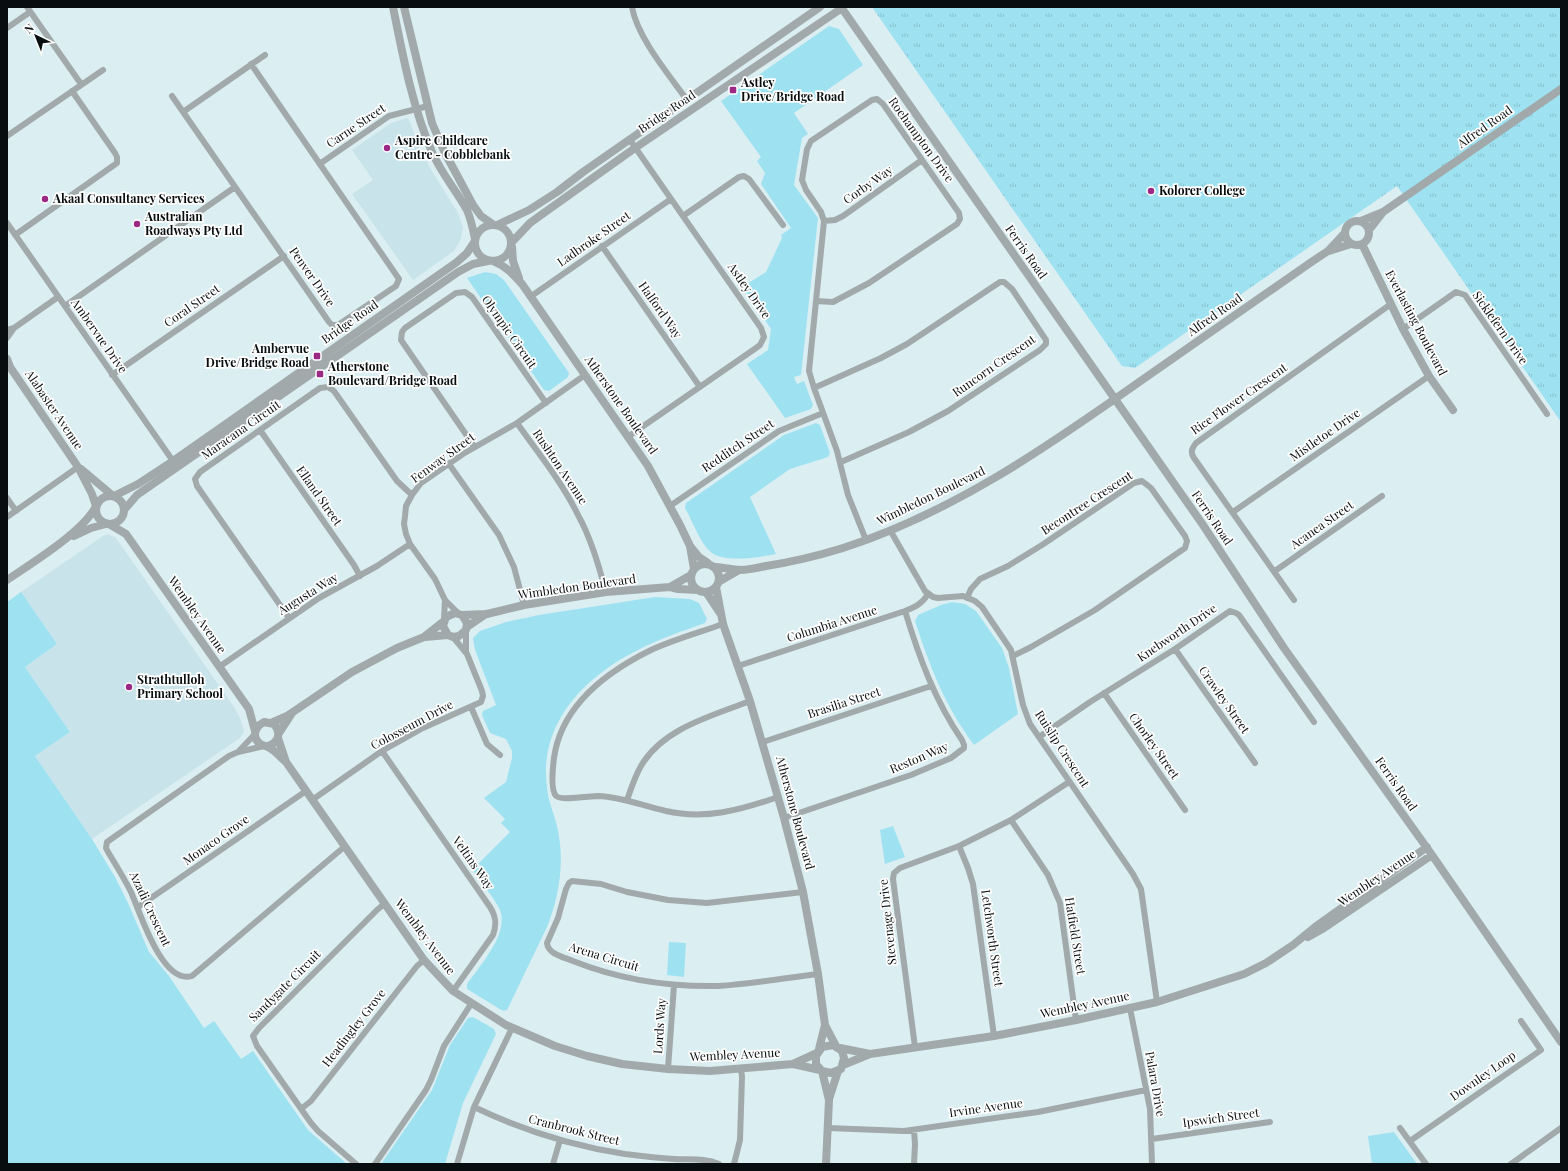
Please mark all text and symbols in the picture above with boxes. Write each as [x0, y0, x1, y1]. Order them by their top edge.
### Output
north arrow [16, 16, 56, 56]
text: N [21, 20, 37, 37]
place label: Astley Drive/Bridge Road [740, 74, 844, 104]
marker: Astley Drive/Bridge Road [728, 85, 738, 95]
street label: Bridge Road [635, 86, 698, 136]
street label: Roehampton Drive [886, 94, 958, 185]
street label: Carne Street [323, 99, 389, 151]
street label: Alfred Road [1453, 101, 1515, 151]
place label: Aspire Childcare Centre - Cobblebank [394, 132, 511, 162]
marker: Aspire Childcare Centre - Cobblebank [382, 143, 392, 153]
street label: Corby Way [839, 161, 895, 207]
place label: Kolorer College [1159, 182, 1245, 198]
marker: Kolorer College [1146, 186, 1156, 196]
place label: Akaal Consultancy Services [52, 190, 205, 206]
marker: Akaal Consultancy Services [40, 194, 50, 204]
street label: Ladbroke Street [554, 207, 634, 269]
place label: Australian Roadways Pty Ltd [144, 208, 243, 238]
marker: Australian Roadways Pty Ltd [132, 219, 142, 229]
street label: Ferris Road [1002, 221, 1051, 282]
street label: Penver Drive [286, 243, 339, 309]
street label: Astley Drive [724, 259, 775, 321]
street label: Everlasting Boulevard [1382, 267, 1452, 378]
street label: Halford Way [635, 278, 686, 341]
street label: Coral Street [160, 280, 223, 330]
street label: Sicklefern Drive [1470, 288, 1532, 367]
street label: Alfred Road [1183, 289, 1245, 339]
street label: Olympic Circuit [479, 292, 541, 372]
street label: Ambervue Drive [68, 294, 132, 376]
street label: Bridge Road [318, 296, 381, 347]
street label: Runcorn Crescent [949, 330, 1039, 400]
place label: Ambervue Drive/Bridge Road [206, 340, 309, 370]
marker: Ambervue Drive/Bridge Road [312, 351, 322, 361]
street label: Atherstone Boulevard [581, 351, 662, 457]
place label: Atherstone Boulevard/Bridge Road [327, 358, 457, 388]
street label: Rice Flower Crescent [1187, 358, 1290, 437]
street label: Alabaster Avenue [22, 366, 87, 452]
marker: Atherstone Boulevard/Bridge Road [315, 369, 325, 379]
street label: Maracana Circuit [198, 396, 284, 462]
street label: Mistletoe Drive [1286, 404, 1363, 464]
street label: Redditch Street [698, 415, 777, 475]
street label: Rushton Avenue [530, 426, 592, 507]
street label: Fenway Street [407, 428, 478, 486]
street label: Elland Street [293, 462, 347, 529]
street label: Wimbledon Boulevard [873, 462, 987, 529]
street label: Becontree Crescent [1038, 466, 1136, 538]
street label: Ferris Road [1189, 487, 1237, 548]
street label: Acanea Street [1286, 496, 1357, 552]
street label: Augusta Way [274, 568, 340, 618]
street label: Wimbledon Boulevard [516, 570, 637, 602]
street label: Wembley Avenue [165, 572, 230, 656]
street label: Knebworth Drive [1134, 600, 1219, 665]
street label: Columbia Avenue [784, 601, 879, 645]
street label: Crawley Street [1196, 663, 1254, 737]
place label: Strathtulloh Primary School [137, 671, 223, 701]
marker: Strathtulloh Primary School [124, 682, 134, 692]
street label: Brasilia Street [805, 683, 883, 721]
street label: Colosseum Drive [367, 696, 456, 753]
street label: Ruislip Crescent [1032, 707, 1094, 791]
street label: Chorley Street [1126, 709, 1184, 782]
street label: Reston Way [887, 738, 950, 777]
street label: Atherstone Boulevard [773, 753, 819, 871]
street label: Ferris Road [1372, 753, 1421, 814]
street label: Monaco Grove [179, 810, 252, 868]
street label: Veltins Way [449, 832, 498, 892]
street label: Wembley Avenue [1334, 845, 1418, 910]
street label: Azadi Crescent [126, 868, 176, 949]
street label: Stevenage Drive [875, 878, 899, 966]
street label: Letchworth Street [978, 888, 1008, 988]
street label: Wembley Avenue [392, 895, 459, 977]
street label: Hatfield Street [1062, 896, 1090, 976]
street label: Arena Circuit [566, 938, 642, 974]
street label: Sandygate Circuit [245, 945, 324, 1025]
street label: Headingley Grove [318, 985, 389, 1070]
street label: Wembley Avenue [1038, 987, 1131, 1021]
street label: Lords Way [649, 998, 669, 1054]
street label: Wembley Avenue [688, 1044, 781, 1064]
street label: Downley Loop [1446, 1047, 1518, 1104]
street label: Palara Drive [1142, 1050, 1170, 1118]
street label: Irvine Avenue [948, 1094, 1024, 1120]
street label: Ipswich Street [1182, 1104, 1261, 1130]
street label: Cranbrook Street [527, 1110, 622, 1148]

